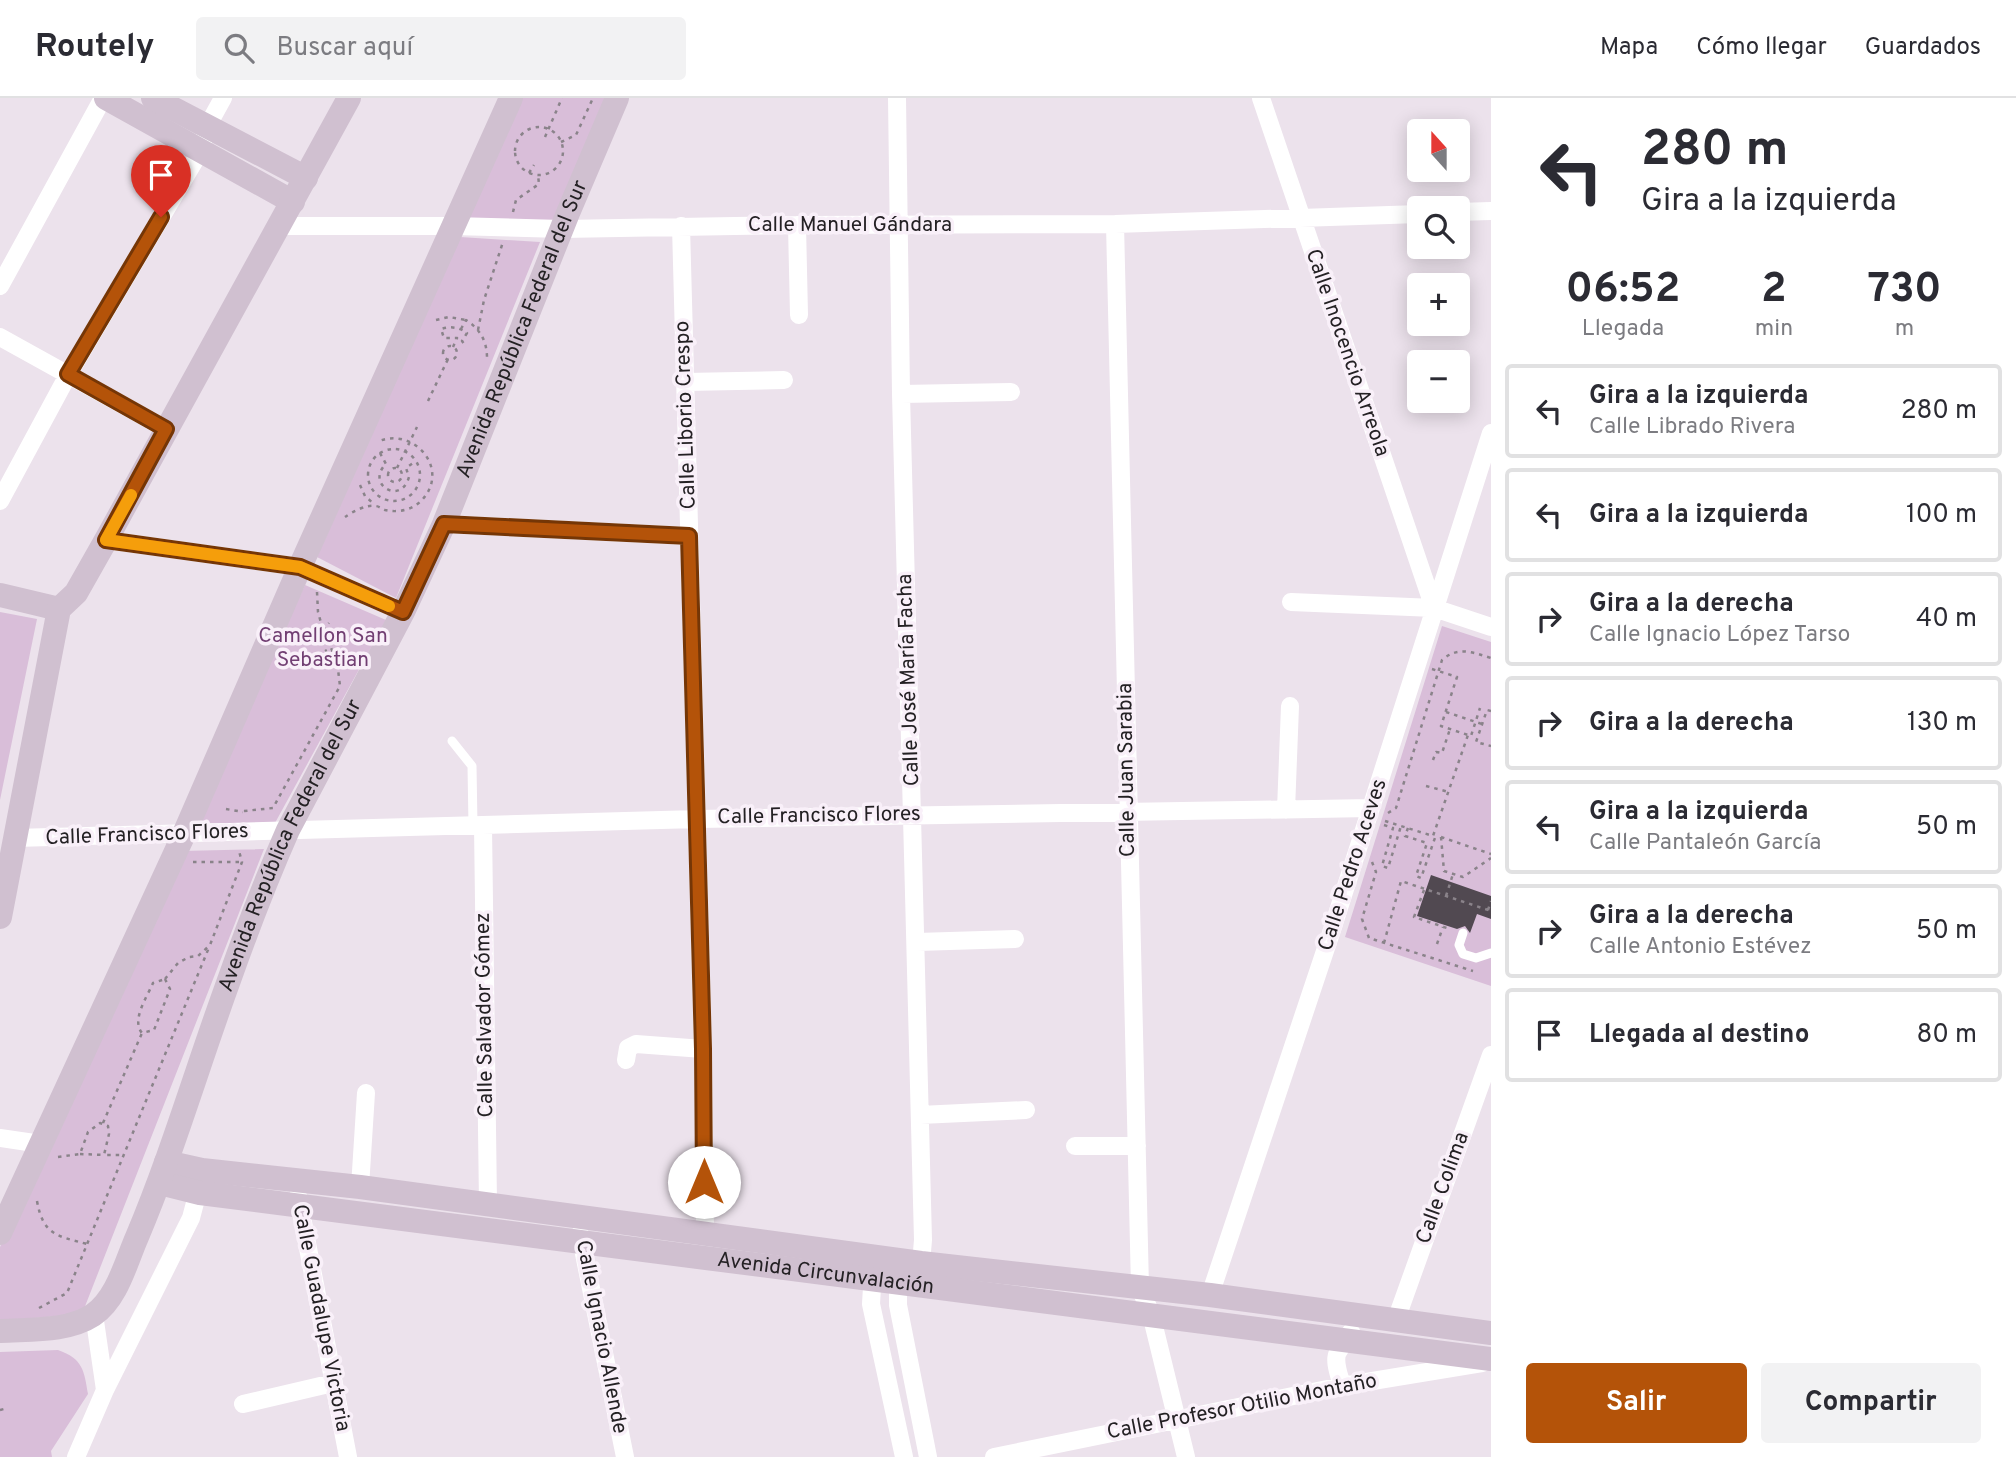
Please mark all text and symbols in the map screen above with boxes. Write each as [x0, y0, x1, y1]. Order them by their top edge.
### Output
search box [196, 17, 686, 80]
text: Routely [35, 27, 154, 69]
icon: search [220, 29, 258, 67]
text: Buscar aquí [276, 32, 413, 65]
text: Mapa [1600, 33, 1658, 63]
text: Cómo llegar [1696, 33, 1827, 63]
text: Guardados [1865, 33, 1981, 63]
north arrow [1407, 119, 1470, 182]
map controls [1407, 119, 1470, 413]
text: 280 m [1641, 121, 1788, 183]
icon: left [1526, 126, 1617, 217]
pin [131, 145, 191, 217]
icon: arrive [142, 156, 180, 194]
street label: Avenida República Federal del Sur [450, 176, 594, 482]
text: Gira a la izquierda [1641, 182, 1897, 222]
button: search [1407, 196, 1470, 259]
street label: Calle Manuel Gándara [748, 212, 952, 239]
street label: Calle Inocencio Arreola [1299, 246, 1395, 460]
text: 06:52 [1565, 264, 1680, 317]
text: 2 [1761, 264, 1787, 317]
text: 730 [1868, 264, 1942, 317]
button: + [1407, 273, 1470, 336]
text: Llegada [1582, 315, 1664, 344]
text: min [1755, 315, 1793, 344]
text: m [1895, 315, 1914, 344]
street label: Calle Liborio Crespo [669, 320, 703, 510]
button: − [1407, 350, 1470, 413]
text: Gira a la izquierda [1589, 380, 1808, 413]
icon: left [1530, 392, 1568, 430]
text: 280 m [1901, 395, 1977, 428]
text: Calle Librado Rivera [1589, 413, 1795, 442]
icon: left [1530, 496, 1568, 534]
text: Gira a la izquierda [1589, 499, 1808, 532]
text: 100 m [1906, 499, 1977, 532]
street label: Calle José María Facha [892, 573, 926, 787]
text: Gira a la derecha [1589, 588, 1794, 621]
icon: right [1530, 600, 1568, 638]
text: 40 m [1916, 603, 1977, 636]
text: Calle Ignacio López Tarso [1589, 621, 1850, 650]
park label: Camellon San Sebastian [258, 623, 388, 674]
street label: Calle Juan Sarabia [1112, 683, 1142, 857]
street label: Avenida República Federal del Sur [212, 695, 368, 996]
icon: right [1530, 704, 1568, 742]
text: Gira a la derecha [1589, 707, 1794, 740]
text: 130 m [1907, 707, 1977, 740]
street label: Calle Pedro Aceves [1312, 776, 1394, 954]
text: Gira a la izquierda [1589, 796, 1808, 829]
street label: Calle Francisco Flores [717, 801, 921, 831]
icon: left [1530, 808, 1568, 846]
text: 50 m [1916, 811, 1977, 844]
street label: Calle Francisco Flores [45, 818, 249, 852]
text: Calle Pantaleón García [1589, 829, 1821, 858]
text: Gira a la derecha [1589, 900, 1794, 933]
street label: Calle Salvador Gómez [470, 912, 500, 1118]
icon: right [1530, 912, 1568, 950]
text: 50 m [1916, 915, 1977, 948]
text: Calle Antonio Estévez [1589, 933, 1812, 962]
icon: arrive [1530, 1016, 1568, 1054]
text: Llegada al destino [1589, 1019, 1809, 1052]
text: 80 m [1917, 1019, 1977, 1052]
street label: Calle Colima [1410, 1128, 1476, 1248]
position arrow [667, 1145, 741, 1219]
street label: Calle Guadalupe Victoria [286, 1202, 356, 1434]
street label: Calle Ignacio Allende [569, 1238, 633, 1436]
street label: Avenida Circunvalación [715, 1246, 936, 1301]
button: Salir [1526, 1363, 1747, 1443]
button: Compartir [1761, 1363, 1981, 1443]
street label: Calle Profesor Otilio Montaño [1105, 1368, 1379, 1446]

